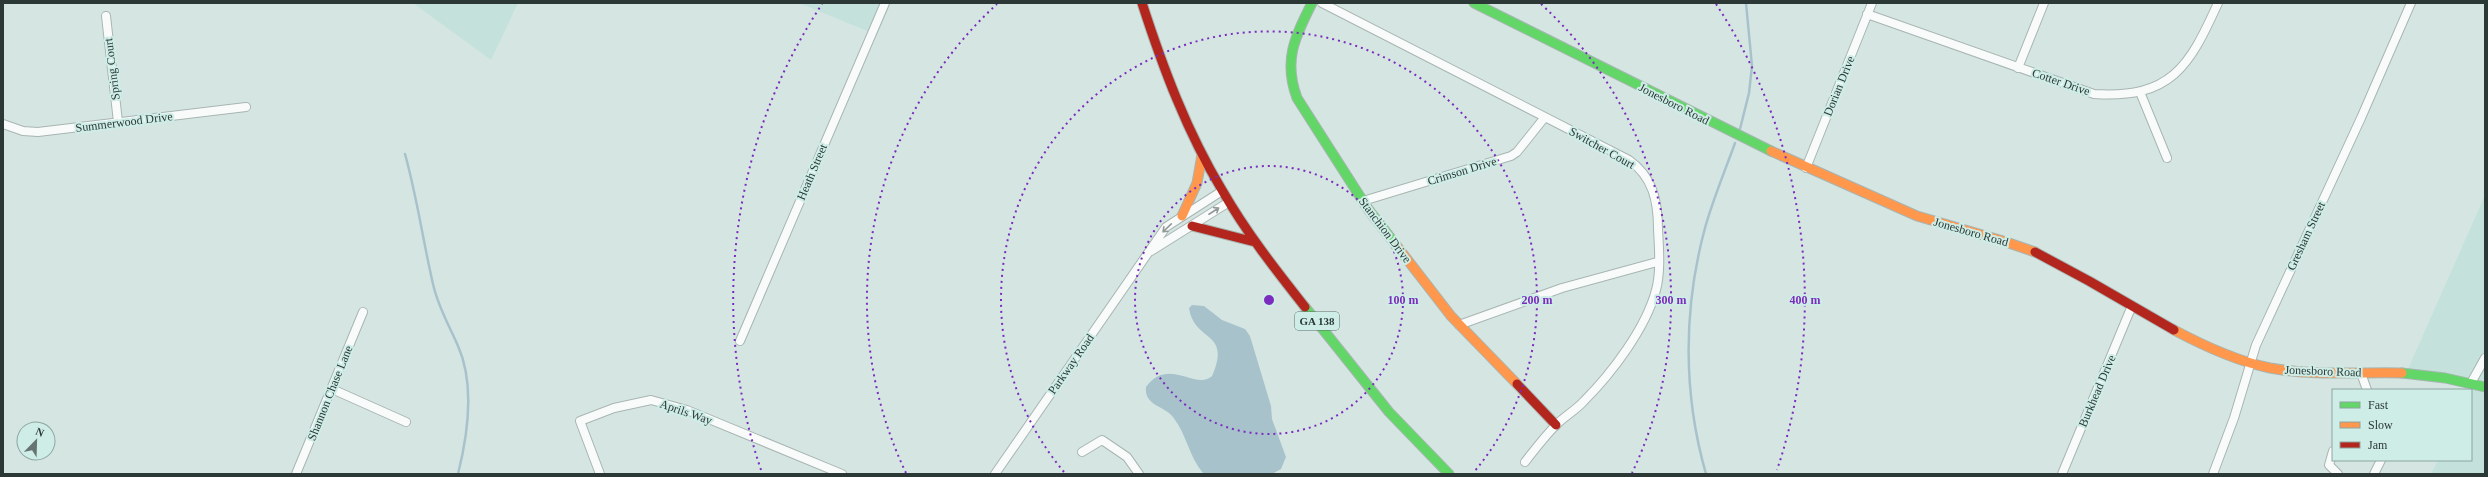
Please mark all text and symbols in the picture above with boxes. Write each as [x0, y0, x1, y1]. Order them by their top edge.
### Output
street label: Spring Court [101, 37, 123, 101]
street label: Dorian Drive [1821, 54, 1857, 118]
street label: Cotter Drive [2030, 66, 2092, 98]
street label: Jonesboro Road [1637, 80, 1711, 128]
street label: Summerwood Drive [75, 109, 173, 135]
street label: Switcher Court [1567, 124, 1638, 172]
street label: Heath Street [794, 141, 830, 202]
street label: Crimson Drive [1426, 154, 1498, 188]
street label: Stanchion Drive [1356, 195, 1414, 265]
street label: Gresham Street [2284, 199, 2328, 273]
one-way arrow [1208, 207, 1220, 215]
street label: Jonesboro Road [1932, 215, 2010, 249]
one-way arrow [1162, 223, 1172, 233]
centre of rings [1262, 293, 1276, 307]
text: 100 m [1388, 293, 1419, 307]
text: 200 m [1522, 293, 1553, 307]
text: 300 m [1656, 293, 1687, 307]
text: 400 m [1790, 293, 1821, 307]
road number: GA 138 [1295, 312, 1339, 330]
street label: Parkway Road [1045, 331, 1097, 397]
street label: Shannon Chase Lane [305, 343, 355, 443]
street label: Burkhead Drive [2076, 353, 2118, 429]
street label: Jonesboro Road [2284, 363, 2362, 379]
legend [2332, 389, 2472, 461]
street label: Aprils Way [658, 397, 714, 427]
text: Fast [2368, 398, 2389, 412]
text: Slow [2368, 418, 2393, 432]
north arrow [16, 421, 56, 461]
text: N [34, 425, 46, 439]
text: Jam [2368, 438, 2388, 452]

